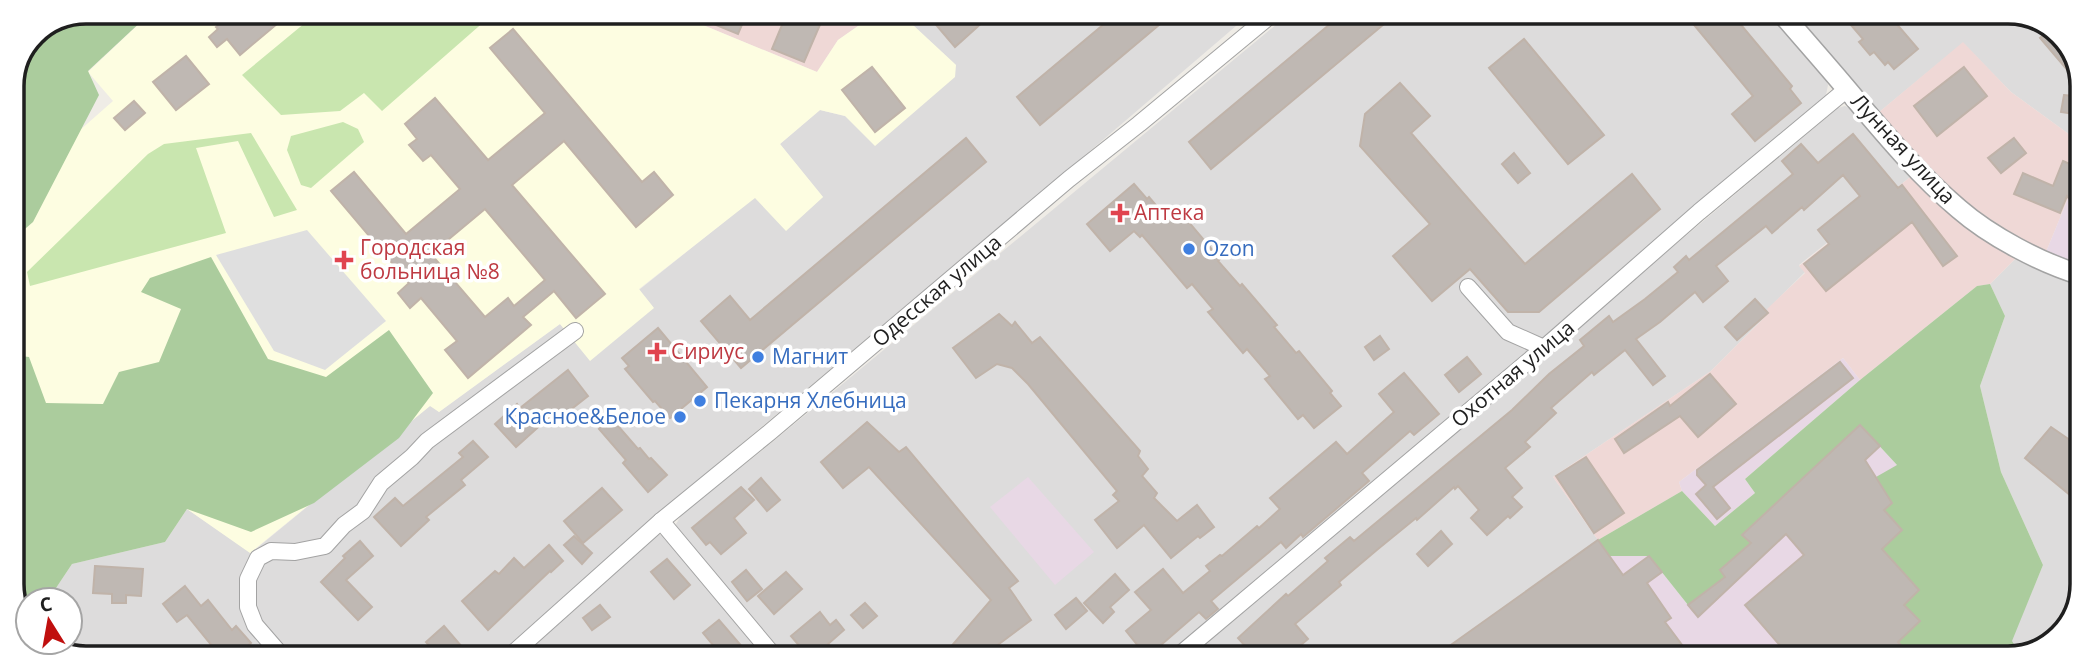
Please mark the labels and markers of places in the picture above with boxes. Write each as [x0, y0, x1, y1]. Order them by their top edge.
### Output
place label: Аптека [1134, 198, 1205, 226]
marker: Аптека [1112, 205, 1128, 221]
place label: Городская больница №8 [360, 233, 500, 285]
place label: Ozon [1203, 234, 1255, 262]
marker: Ozon [1181, 241, 1197, 257]
marker: Городская больница №8 [334, 250, 354, 270]
place label: Сириус [671, 337, 744, 365]
place label: Магнит [772, 342, 848, 370]
marker: Сириус [649, 344, 665, 360]
marker: Магнит [750, 349, 766, 365]
place label: Пекарня Хлебница [714, 386, 907, 414]
marker: Пекарня Хлебница [692, 393, 708, 409]
place label: Красное&Белое [505, 402, 666, 430]
marker: Красное&Белое [672, 409, 688, 425]

